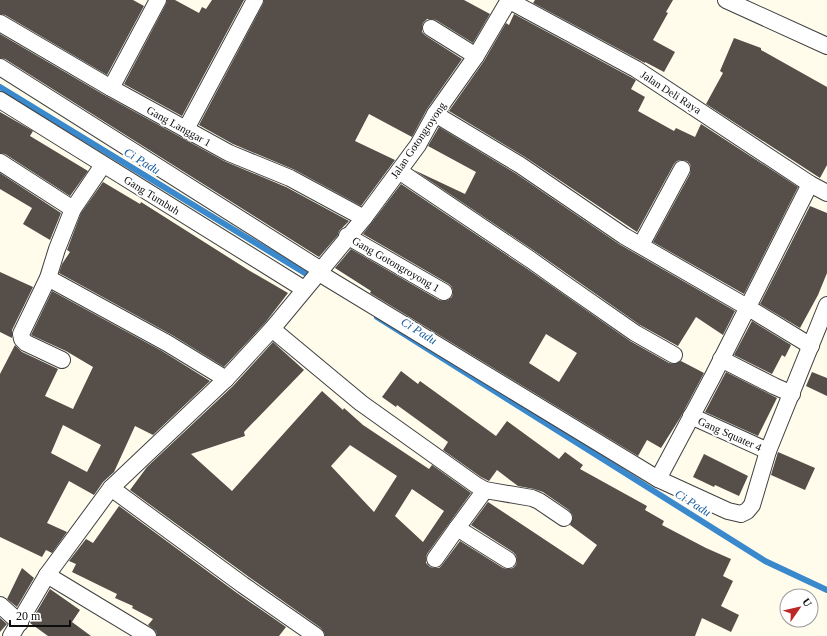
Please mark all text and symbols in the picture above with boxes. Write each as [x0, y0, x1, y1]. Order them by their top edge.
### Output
street label: Jalan Deli Raya [639, 68, 704, 116]
street label: Jalan Gotongroyong [388, 99, 448, 180]
street label: Gang Langgar 1 [145, 103, 213, 149]
water label: Ci Padu [121, 145, 163, 177]
street label: Gang Tumbuh [122, 173, 182, 217]
street label: Gang Gotongroyong 1 [350, 234, 442, 294]
water label: Ci Padu [398, 315, 440, 347]
street label: Gang Squater 4 [696, 415, 764, 454]
water label: Ci Padu [672, 487, 714, 519]
north arrow [779, 588, 819, 628]
text: U [800, 596, 815, 609]
scale bar [10, 602, 70, 628]
text: 20 m [16, 609, 41, 623]

